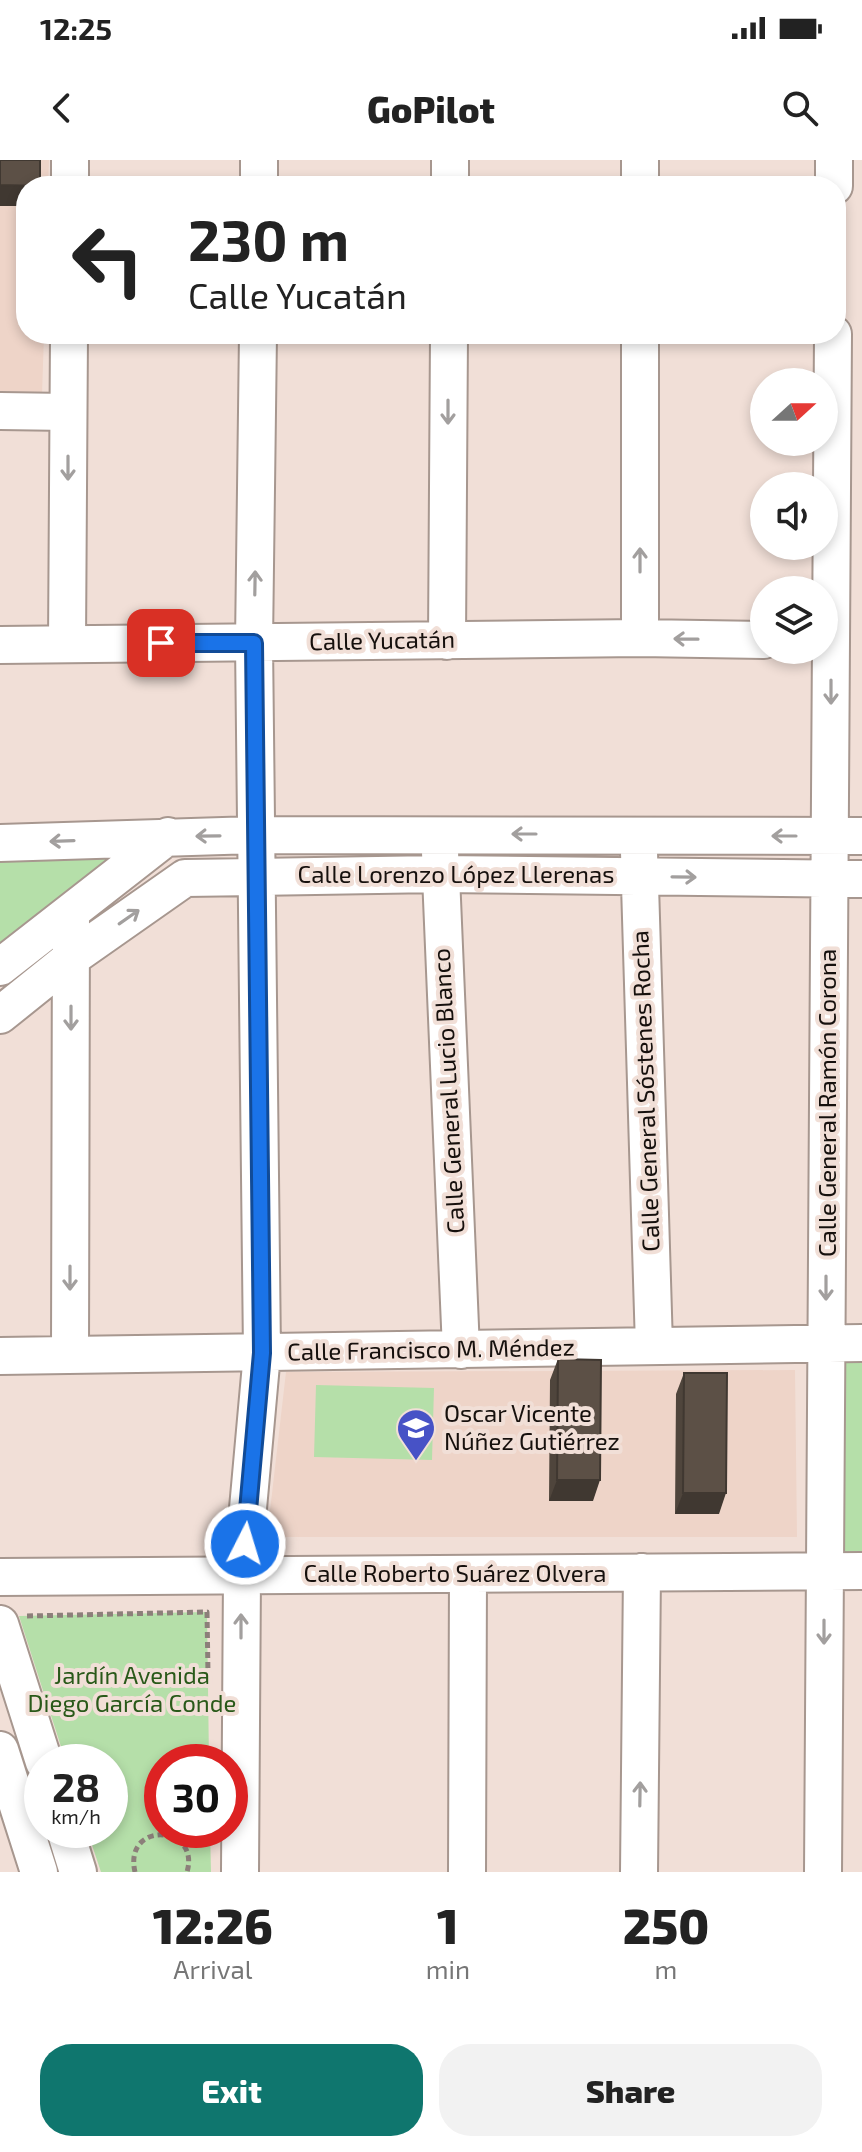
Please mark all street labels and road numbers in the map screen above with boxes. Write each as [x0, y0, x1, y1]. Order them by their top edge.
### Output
street label: Calle Yucatán [309, 624, 455, 655]
street label: Calle Lorenzo López Llerenas [298, 859, 614, 888]
street label: Calle General Sóstenes Rocha [624, 930, 665, 1252]
street label: Calle General Lucio Blanco [426, 948, 469, 1235]
street label: Calle General Ramón Corona [812, 949, 841, 1257]
street label: Calle Francisco M. Méndez [287, 1331, 575, 1366]
street label: Calle Roberto Suárez Olvera [303, 1558, 607, 1587]

